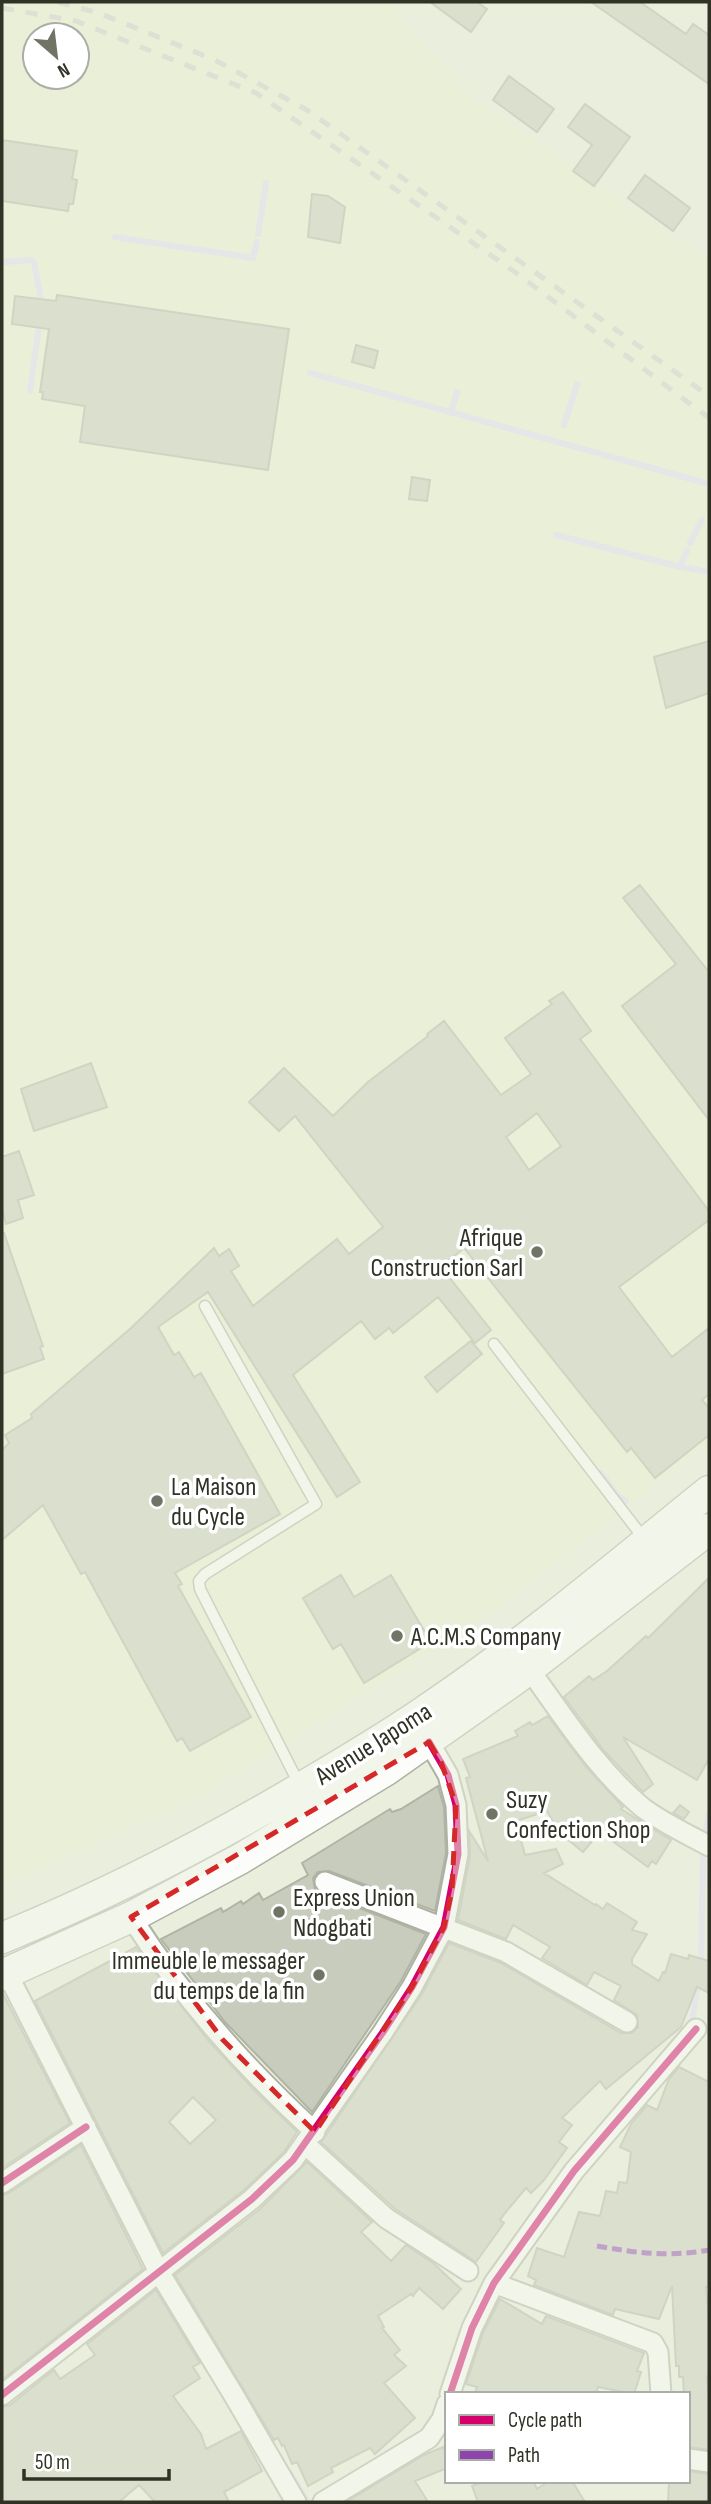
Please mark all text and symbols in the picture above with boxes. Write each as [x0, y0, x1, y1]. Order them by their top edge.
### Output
north arrow [21, 21, 91, 91]
text: N [53, 57, 73, 82]
place label: Afrique Construction Sarl [371, 1223, 523, 1284]
marker: Afrique Construction Sarl [529, 1244, 545, 1260]
place label: La Maison du Cycle [171, 1472, 256, 1533]
marker: La Maison du Cycle [149, 1493, 165, 1509]
place label: A.C.M.S Company [410, 1622, 561, 1653]
marker: A.C.M.S Company [389, 1628, 405, 1644]
street label: Avenue Japoma [309, 1696, 438, 1793]
place label: Suzy Confection Shop [506, 1785, 651, 1846]
marker: Suzy Confection Shop [484, 1806, 500, 1822]
place label: Express Union Ndogbati [293, 1883, 415, 1944]
marker: Express Union Ndogbati [271, 1904, 287, 1920]
place label: Immeuble le messager du temps de la fin [112, 1946, 306, 2007]
marker: Immeuble le messager du temps de la fin [311, 1967, 327, 1983]
legend [445, 2392, 690, 2483]
text: Cycle path [508, 2408, 582, 2433]
scale bar [24, 2438, 170, 2482]
text: Path [508, 2443, 540, 2468]
text: 50 m [35, 2450, 70, 2475]

